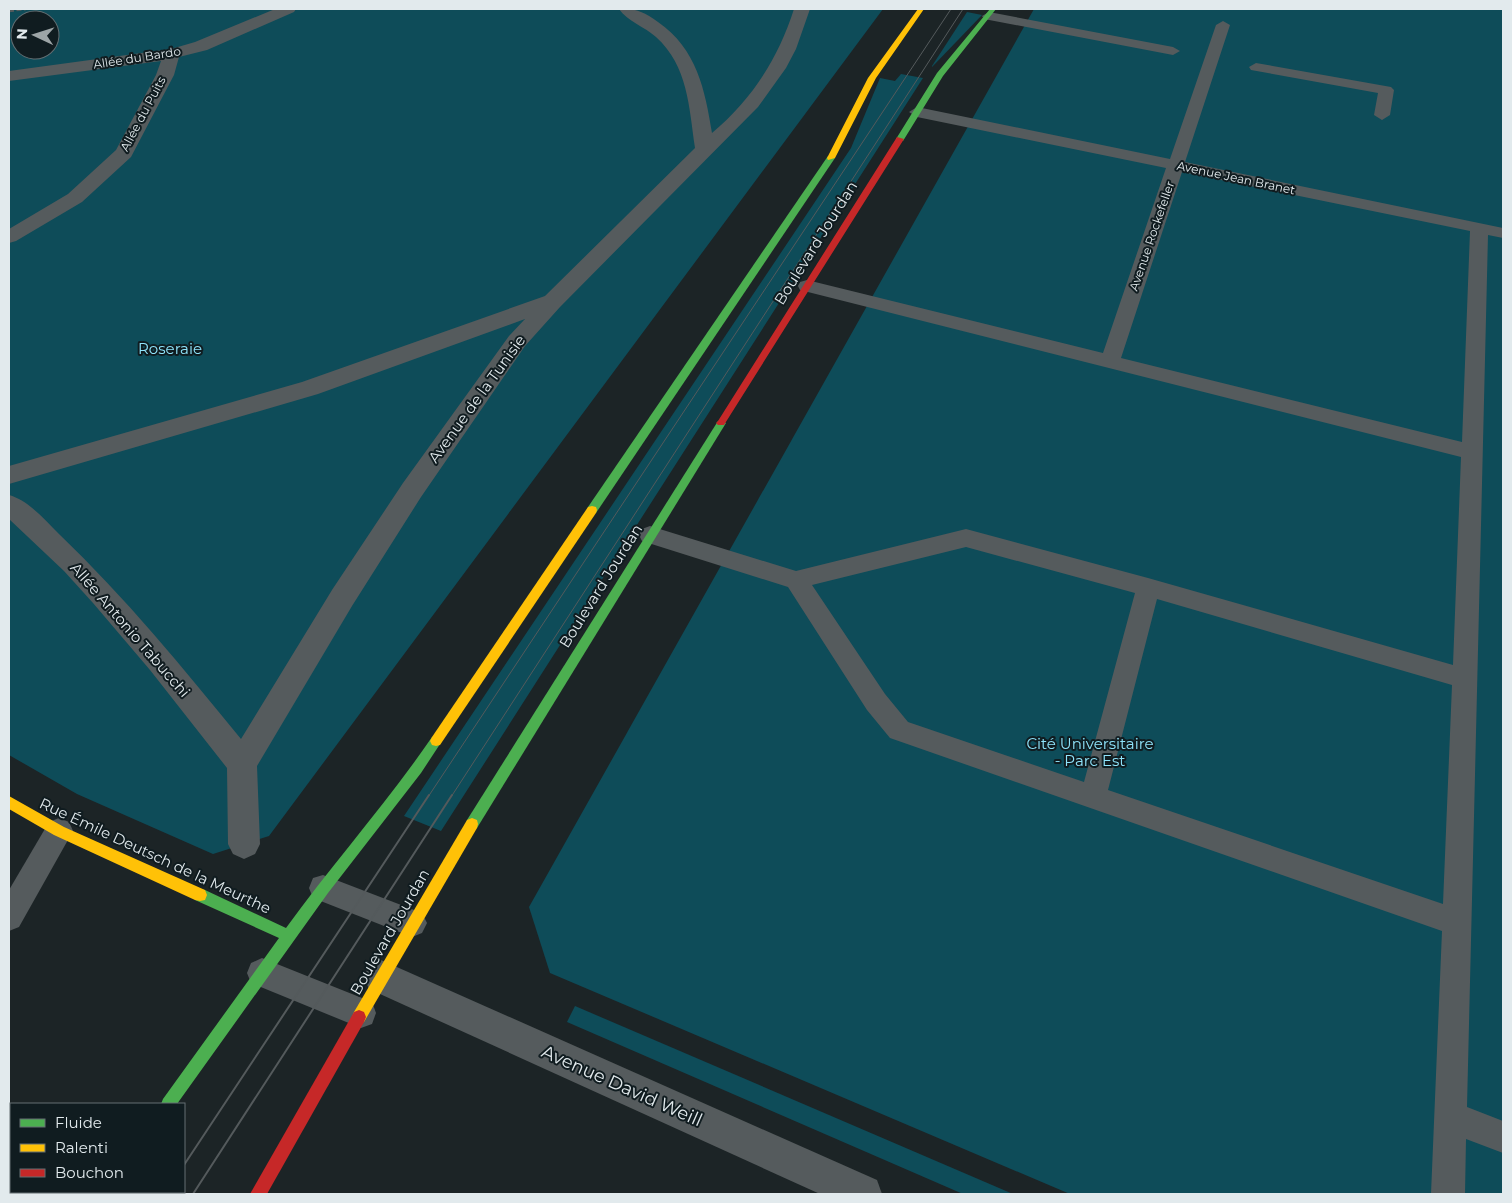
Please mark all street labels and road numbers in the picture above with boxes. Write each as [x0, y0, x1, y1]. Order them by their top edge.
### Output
street label: Allée du Bardo [92, 43, 182, 72]
street label: Allée du Puits [117, 74, 169, 154]
street label: Avenue Jean Branet [1176, 158, 1297, 197]
street label: Boulevard Jourdan [770, 177, 861, 308]
street label: Avenue Rockefeller [1126, 179, 1177, 293]
street label: Avenue de la Tunisie [424, 331, 529, 466]
street label: Boulevard Jourdan [555, 520, 646, 651]
street label: Allée Antonio Tabucchi [67, 558, 194, 701]
street label: Rue Émile Deutsch de la Meurthe [36, 793, 274, 918]
street label: Boulevard Jourdan [346, 865, 433, 998]
street label: Avenue David Weill [538, 1041, 706, 1131]

